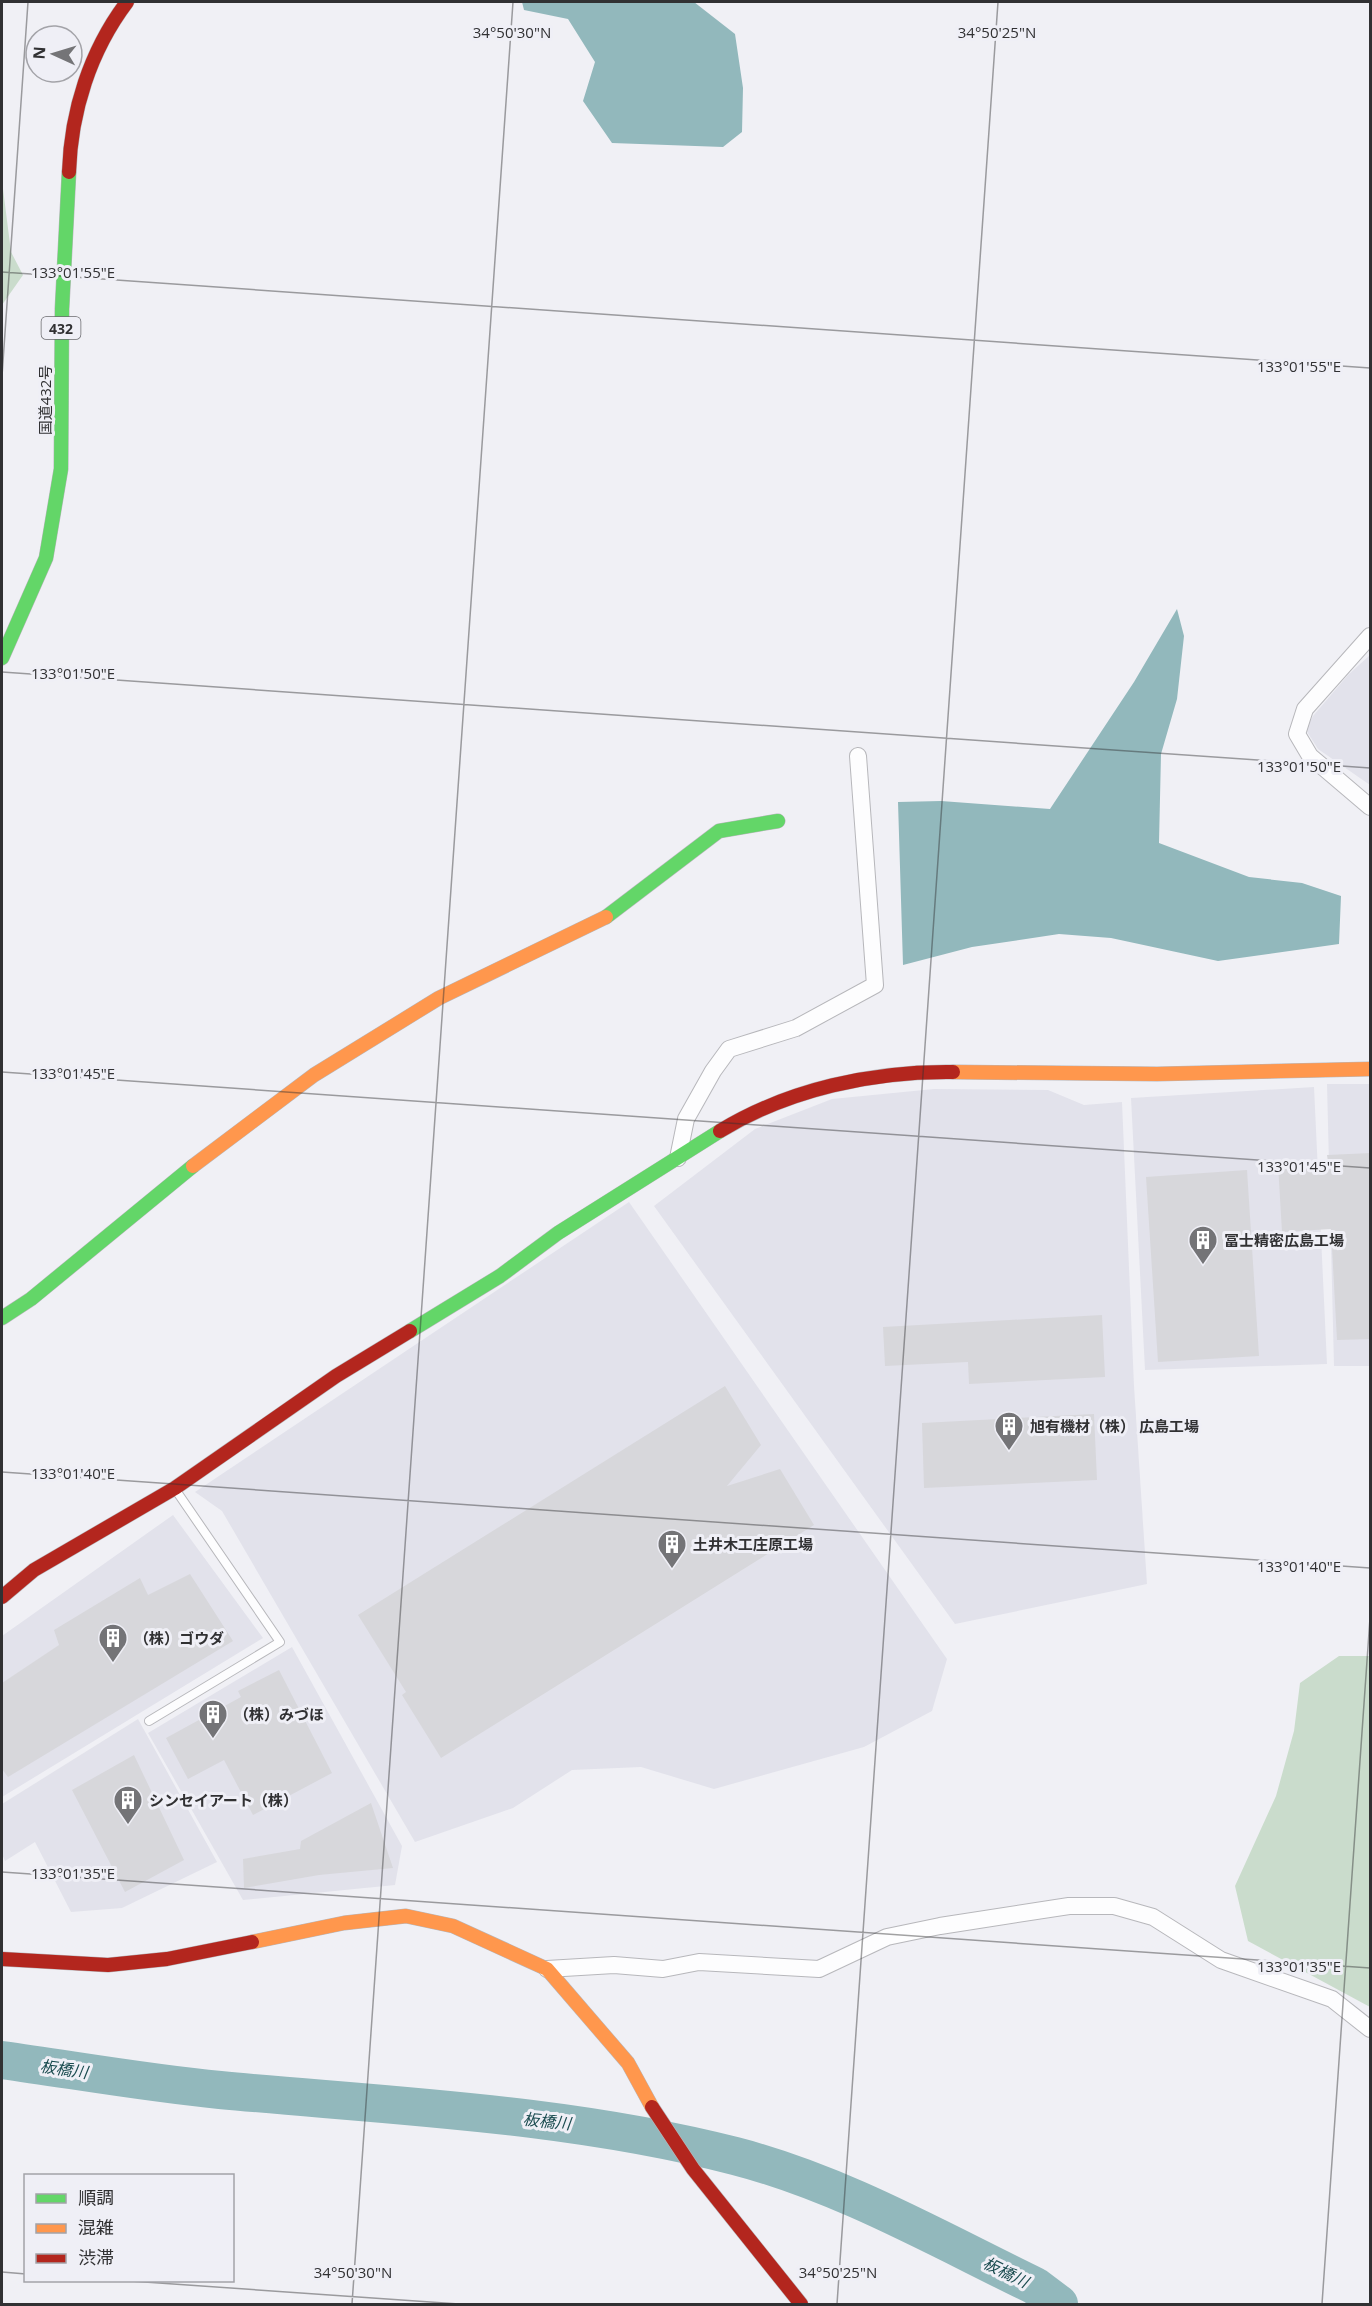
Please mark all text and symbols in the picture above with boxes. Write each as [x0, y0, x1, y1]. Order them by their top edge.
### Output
text: 34°50'30"N [473, 22, 551, 42]
text: 34°50'25"N [958, 22, 1036, 42]
north arrow [24, 24, 84, 84]
text: N [28, 46, 50, 60]
text: 133°01'55"E [31, 262, 115, 282]
road number: 432 [42, 317, 80, 339]
text: 133°01'55"E [1257, 356, 1341, 376]
street label: 国道432号 [35, 365, 55, 435]
text: 133°01'50"E [31, 663, 115, 683]
text: 133°01'50"E [1257, 756, 1341, 776]
text: 133°01'45"E [31, 1063, 115, 1083]
text: 133°01'45"E [1257, 1156, 1341, 1176]
building icon: 冨士精密広島工場 [1187, 1224, 1219, 1266]
place label: 冨士精密広島工場 [1224, 1230, 1344, 1250]
building icon: 旭有機材（株） 広島工場 [993, 1410, 1025, 1452]
place label: 旭有機材（株） 広島工場 [1030, 1416, 1199, 1436]
text: 133°01'40"E [31, 1463, 115, 1483]
building icon: 土井木工庄原工場 [656, 1528, 688, 1570]
place label: 土井木工庄原工場 [693, 1534, 813, 1554]
text: 133°01'40"E [1257, 1556, 1341, 1576]
building icon: （株）ゴウダ [97, 1622, 129, 1664]
place label: （株）ゴウダ [134, 1628, 224, 1648]
building icon: （株）みづほ [197, 1698, 229, 1740]
place label: （株）みづほ [234, 1704, 324, 1724]
building icon: シンセイアート（株） [112, 1784, 144, 1826]
place label: シンセイアート（株） [149, 1790, 298, 1810]
text: 133°01'35"E [31, 1863, 115, 1883]
text: 133°01'35"E [1257, 1956, 1341, 1976]
water label: 板橋川 [39, 2055, 91, 2084]
water label: 板橋川 [522, 2108, 574, 2135]
legend [24, 2174, 234, 2282]
text: 順調 [78, 2185, 114, 2209]
text: 混雑 [78, 2215, 114, 2239]
text: 渋滞 [78, 2245, 114, 2269]
water label: 板橋川 [980, 2252, 1034, 2293]
text: 34°50'30"N [314, 2262, 392, 2282]
text: 34°50'25"N [799, 2262, 877, 2282]

